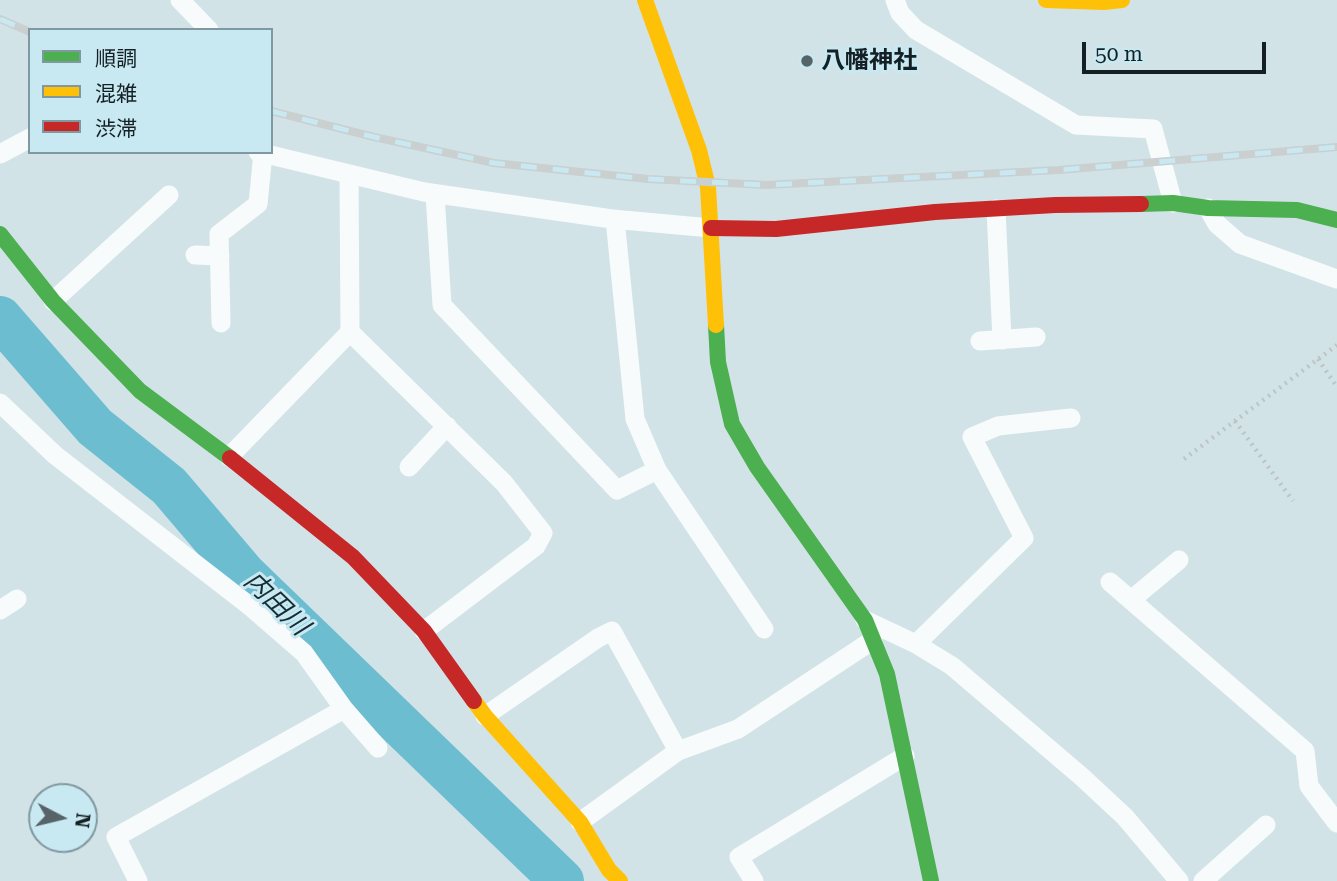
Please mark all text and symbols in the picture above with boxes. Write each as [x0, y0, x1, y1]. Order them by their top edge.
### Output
legend [28, 28, 273, 154]
scale bar [1085, 28, 1269, 72]
text: 50 m [1095, 42, 1143, 66]
text: 順調 [95, 47, 137, 71]
place label: 八幡神社 [821, 47, 917, 75]
marker: 八幡神社 [799, 53, 815, 69]
text: 混雑 [95, 82, 137, 106]
text: 渋滞 [95, 117, 137, 141]
water label: 内田川 [237, 566, 315, 642]
north arrow [28, 783, 98, 853]
text: N [70, 812, 95, 829]

